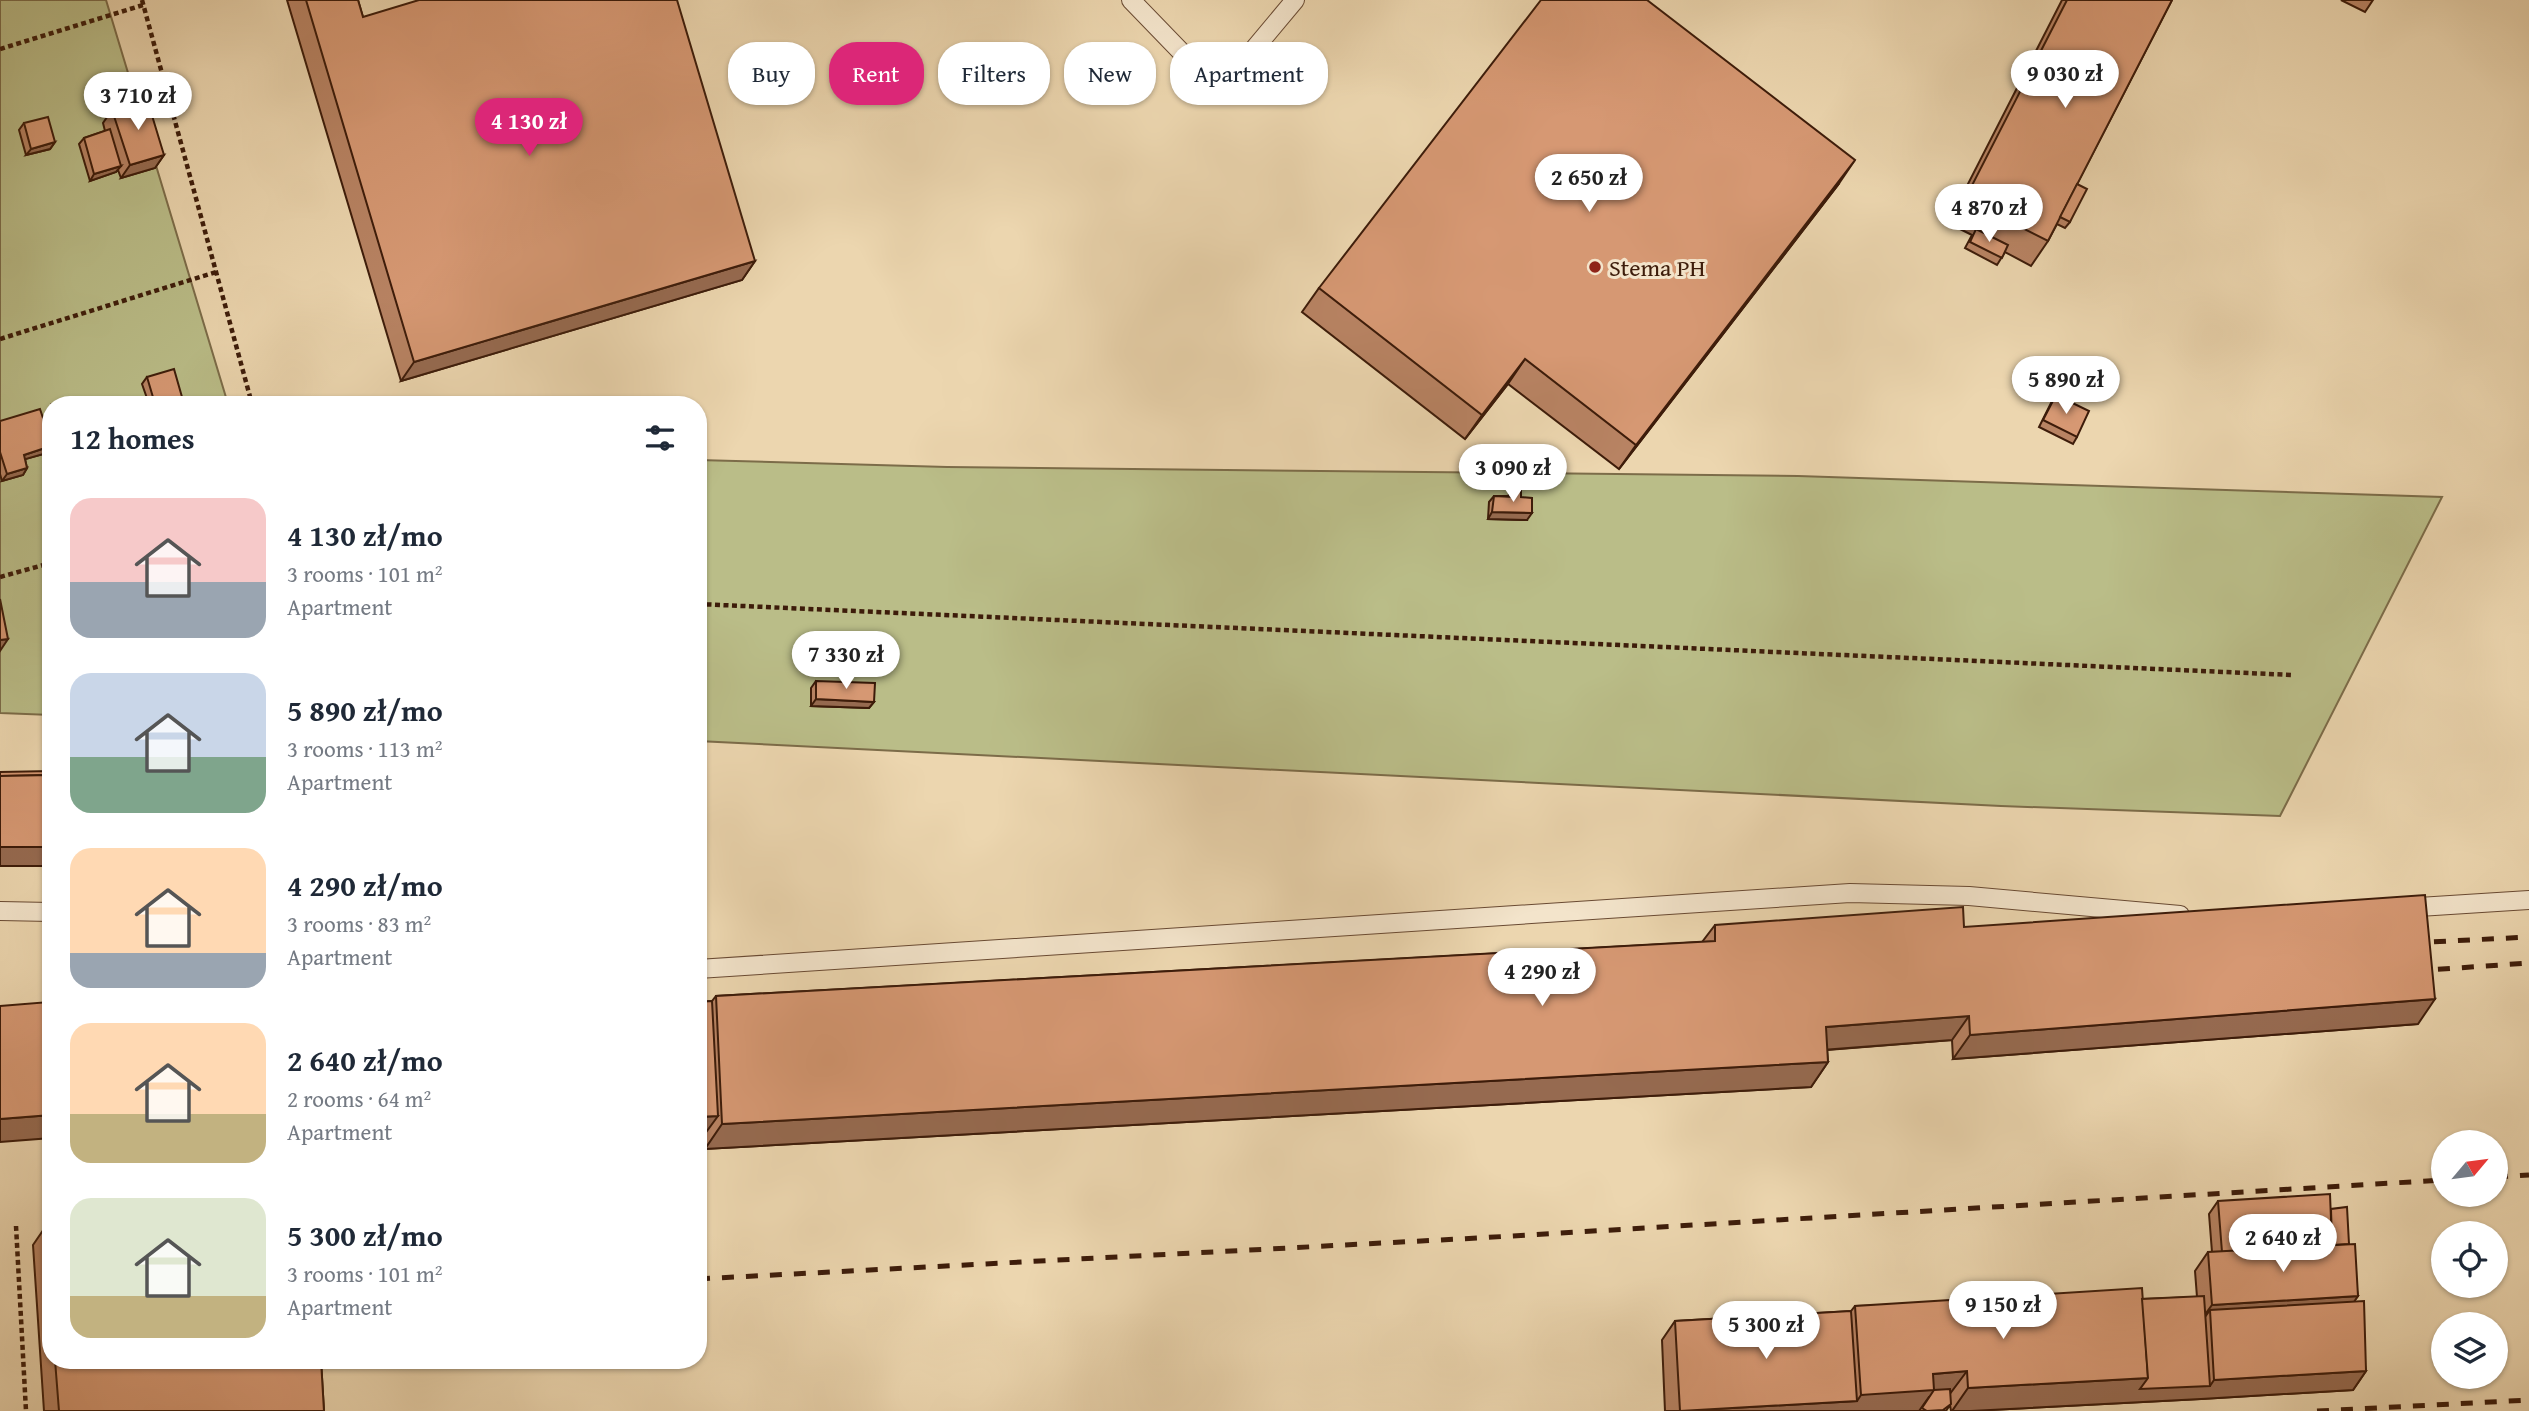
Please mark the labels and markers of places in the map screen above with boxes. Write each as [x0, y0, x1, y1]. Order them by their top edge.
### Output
pin: 9 030 zł [1993, 50, 2137, 110]
pin: 3 710 zł [66, 72, 210, 132]
pin: 4 130 zł [457, 99, 601, 158]
pin: 2 650 zł [1517, 154, 1661, 214]
pin: 4 870 zł [1917, 184, 2061, 244]
place label: Stema PH [1609, 250, 1706, 285]
marker: Stema PH [1587, 259, 1603, 275]
pin: 5 890 zł [1994, 356, 2138, 416]
pin: 3 090 zł [1441, 444, 1585, 504]
pin: 7 330 zł [774, 632, 918, 691]
pin: 4 290 zł [1470, 948, 1614, 1008]
pin: 2 640 zł [2211, 1214, 2355, 1274]
pin: 9 150 zł [1931, 1282, 2075, 1341]
pin: 5 300 zł [1694, 1302, 1838, 1361]

